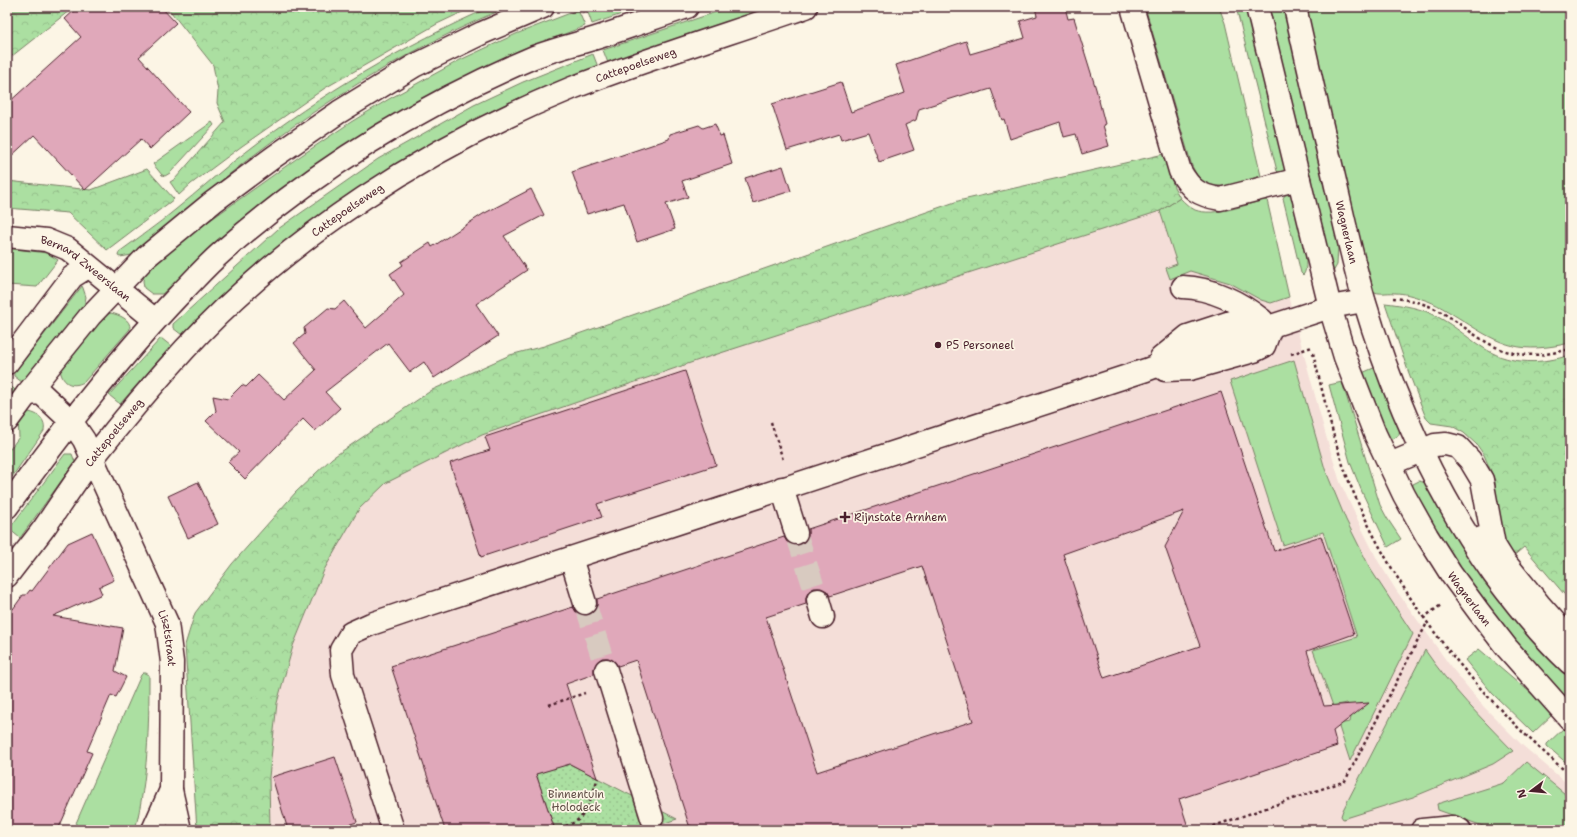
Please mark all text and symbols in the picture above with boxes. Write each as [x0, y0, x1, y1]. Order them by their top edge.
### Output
street label: Cattepoelseweg [593, 44, 678, 86]
street label: Cattepoelseweg [308, 179, 386, 240]
street label: Wagnerlaan [1332, 199, 1362, 266]
street label: Bernard Zweerslaan [40, 232, 134, 305]
place label: P5 Personeel [946, 338, 1014, 353]
marker: P5 Personeel [933, 340, 943, 350]
street label: Cattepoelseweg [81, 395, 146, 470]
place label: Rijnstate Arnhem [854, 510, 947, 525]
marker: Rijnstate Arnhem [839, 511, 851, 523]
street label: Wagnerlaan [1444, 568, 1495, 630]
street label: Lisztstraat [154, 607, 180, 667]
north arrow [1511, 771, 1551, 811]
park label: Binnentuin Holodeck [548, 787, 604, 815]
text: N [1513, 787, 1530, 800]

